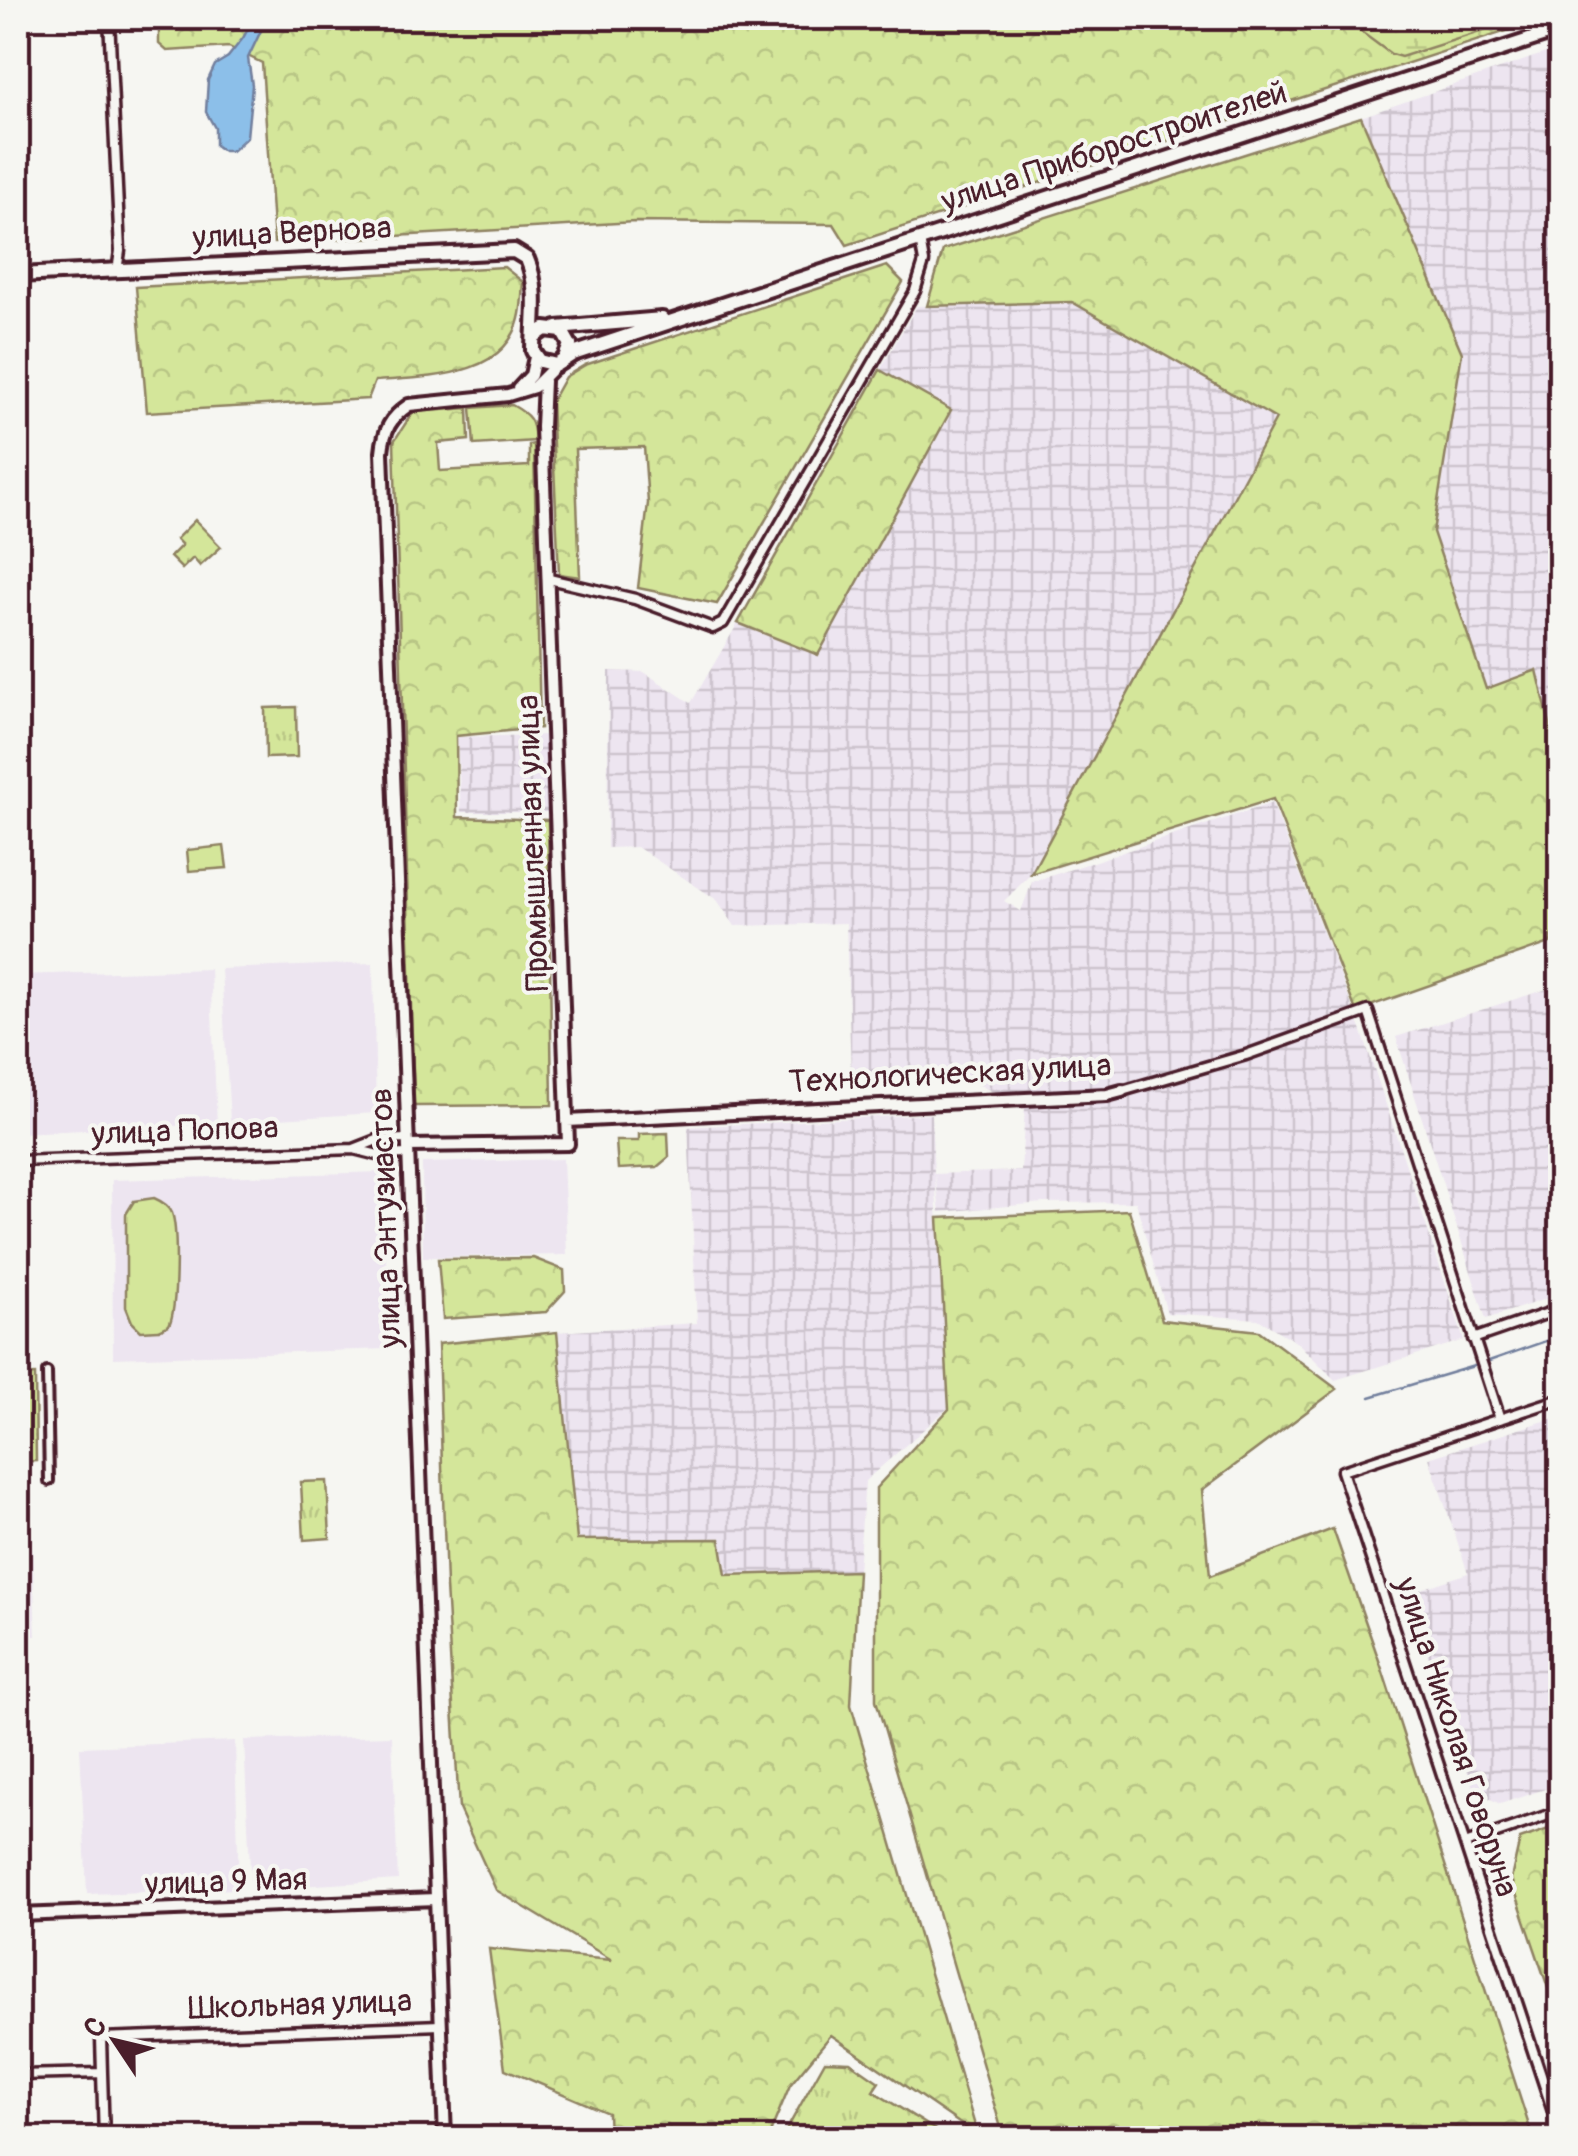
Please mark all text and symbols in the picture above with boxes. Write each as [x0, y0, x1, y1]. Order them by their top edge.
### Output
street label: улица Приборостроителей [935, 72, 1292, 222]
street label: улица Вернова [190, 208, 393, 258]
street label: Промышленная улица [508, 694, 558, 992]
street label: Технологическая улица [788, 1046, 1112, 1102]
street label: улица Энтузиастов [361, 1087, 411, 1350]
street label: улица Попова [90, 1108, 279, 1154]
street label: улица Николая Говоруна [1385, 1571, 1527, 1902]
street label: улица 9 Мая [143, 1859, 308, 1905]
street label: Школьная улица [187, 1981, 413, 2029]
north arrow [65, 1991, 165, 2091]
text: С [76, 2010, 115, 2045]

